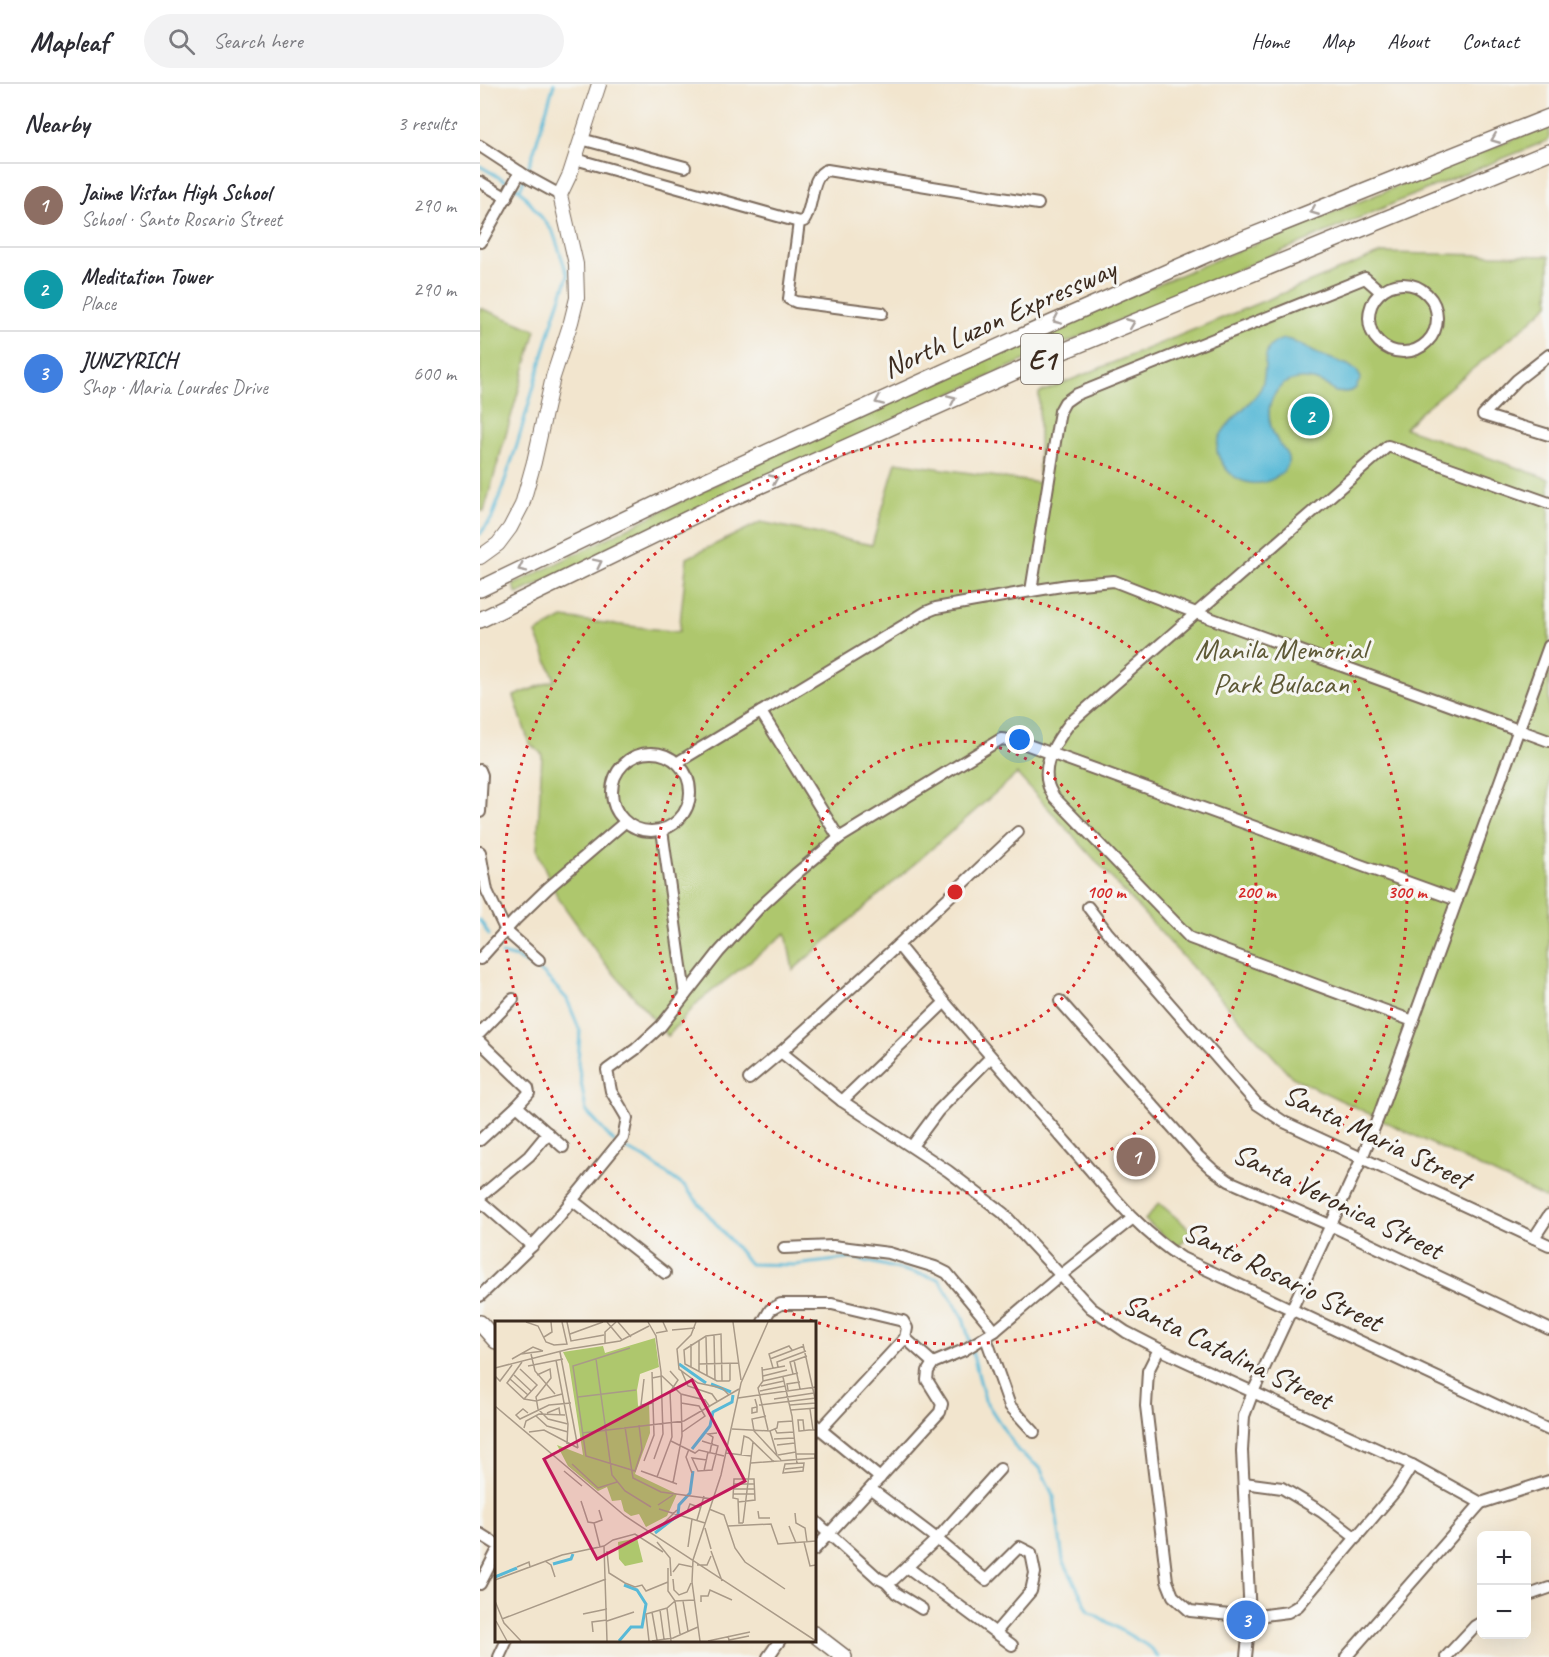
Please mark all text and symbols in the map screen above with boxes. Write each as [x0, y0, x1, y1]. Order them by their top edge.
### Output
search box [144, 14, 564, 68]
text: Mapleaf [30, 24, 108, 59]
icon: search [165, 25, 198, 58]
text: Search here [213, 27, 303, 55]
text: Home [1251, 28, 1289, 54]
text: Map [1322, 28, 1354, 54]
text: About [1387, 28, 1429, 54]
text: Contact [1462, 28, 1519, 54]
text: Nearby [24, 107, 89, 140]
text: 3 results [397, 111, 456, 136]
one-way arrow [1490, 131, 1500, 144]
text: Jaime Vistan High School [81, 179, 271, 207]
text: 1 [39, 193, 48, 218]
text: 290 m [413, 193, 456, 218]
one-way arrow [1309, 204, 1320, 216]
text: School · Santo Rosario Street [81, 207, 282, 232]
street label: North Luzon Expressway [877, 248, 1124, 386]
text: Meditation Tower [81, 263, 212, 291]
text: 2 [39, 277, 48, 302]
text: 290 m [413, 277, 456, 302]
text: Place [81, 291, 116, 316]
one-way arrow [1052, 313, 1063, 325]
one-way arrow [1125, 318, 1136, 330]
road number: E1 [1021, 334, 1063, 384]
text: JUNZYRICH [81, 347, 177, 375]
text: 3 [39, 361, 48, 386]
text: 600 m [413, 361, 456, 386]
text: Shop · Maria Lourdes Drive [81, 375, 268, 400]
one-way arrow [875, 394, 886, 406]
pin: 2 [1290, 394, 1330, 438]
one-way arrow [946, 395, 957, 407]
one-way arrow [768, 475, 779, 487]
one-way arrow [592, 558, 603, 570]
one-way arrow [518, 561, 529, 573]
park label: Manila Memorial Park Bulacan [1195, 630, 1372, 702]
your location [1005, 725, 1034, 754]
text: 100 m [1087, 881, 1127, 903]
text: 200 m [1237, 881, 1277, 903]
text: 300 m [1388, 881, 1428, 903]
centre of rings [945, 882, 965, 902]
street label: Santa Maria Street [1277, 1074, 1481, 1200]
pin: 1 [1116, 1134, 1156, 1180]
street label: Santa Veronica Street [1227, 1134, 1452, 1270]
street label: Santo Rosario Street [1177, 1211, 1391, 1342]
street label: Santa Catalina Street [1117, 1284, 1342, 1419]
inset map [495, 1321, 816, 1642]
map controls [1477, 1531, 1531, 1639]
button: + [1477, 1531, 1531, 1585]
button: − [1477, 1585, 1531, 1639]
pin: 3 [1226, 1598, 1266, 1642]

